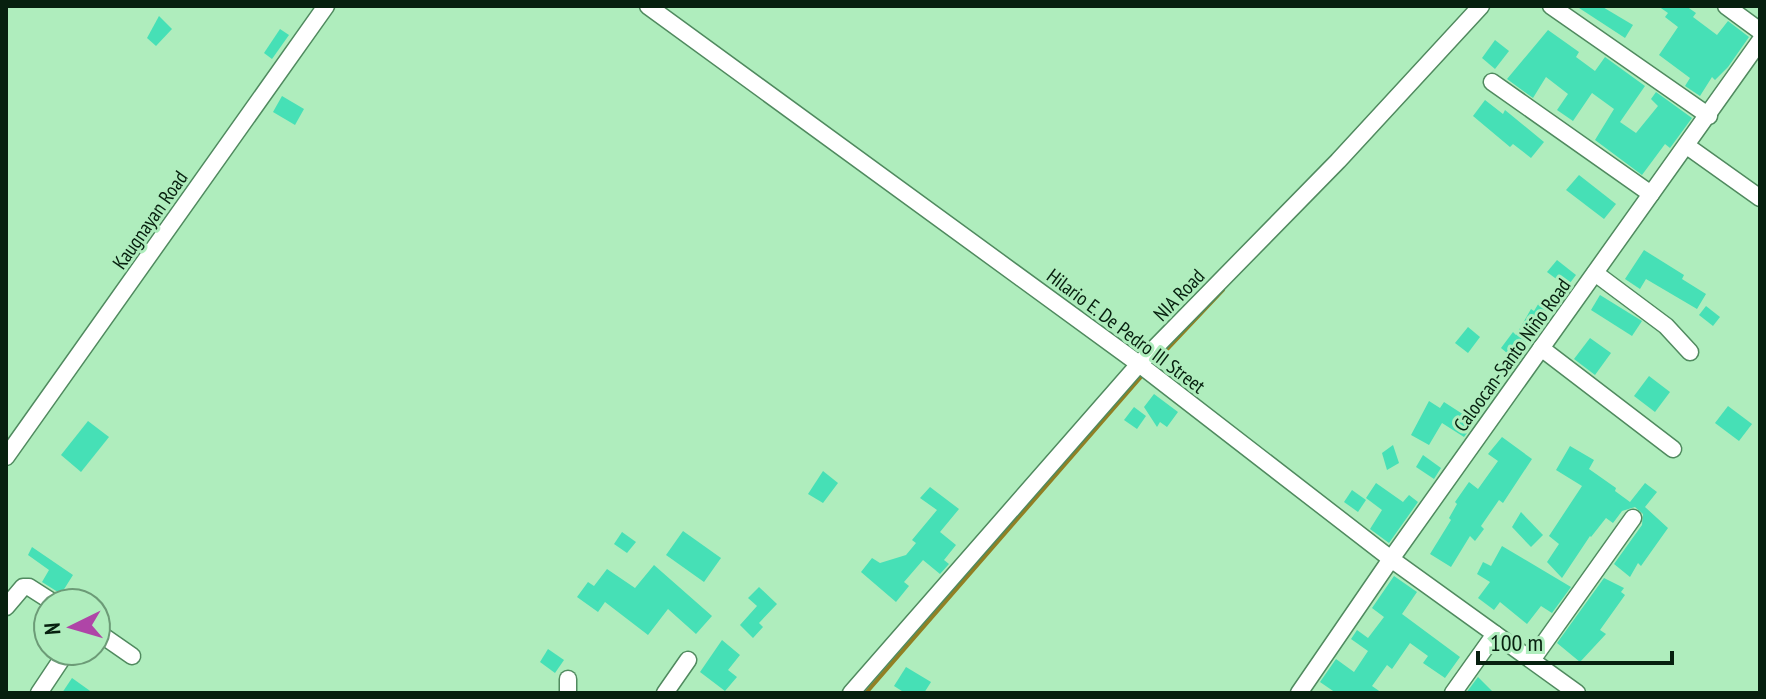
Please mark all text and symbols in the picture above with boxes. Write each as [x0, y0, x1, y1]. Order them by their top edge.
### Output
street label: Kaugnayan Road [107, 166, 193, 274]
street label: Hilario E. De Pedro III Street [1042, 263, 1211, 399]
street label: NIA Road [1148, 263, 1210, 327]
street label: Caloocan-Santo Niño Road [1448, 273, 1576, 437]
north arrow [32, 587, 112, 667]
scale bar [1478, 615, 1672, 665]
text: N [38, 622, 67, 636]
text: 100 m [1490, 627, 1543, 658]

